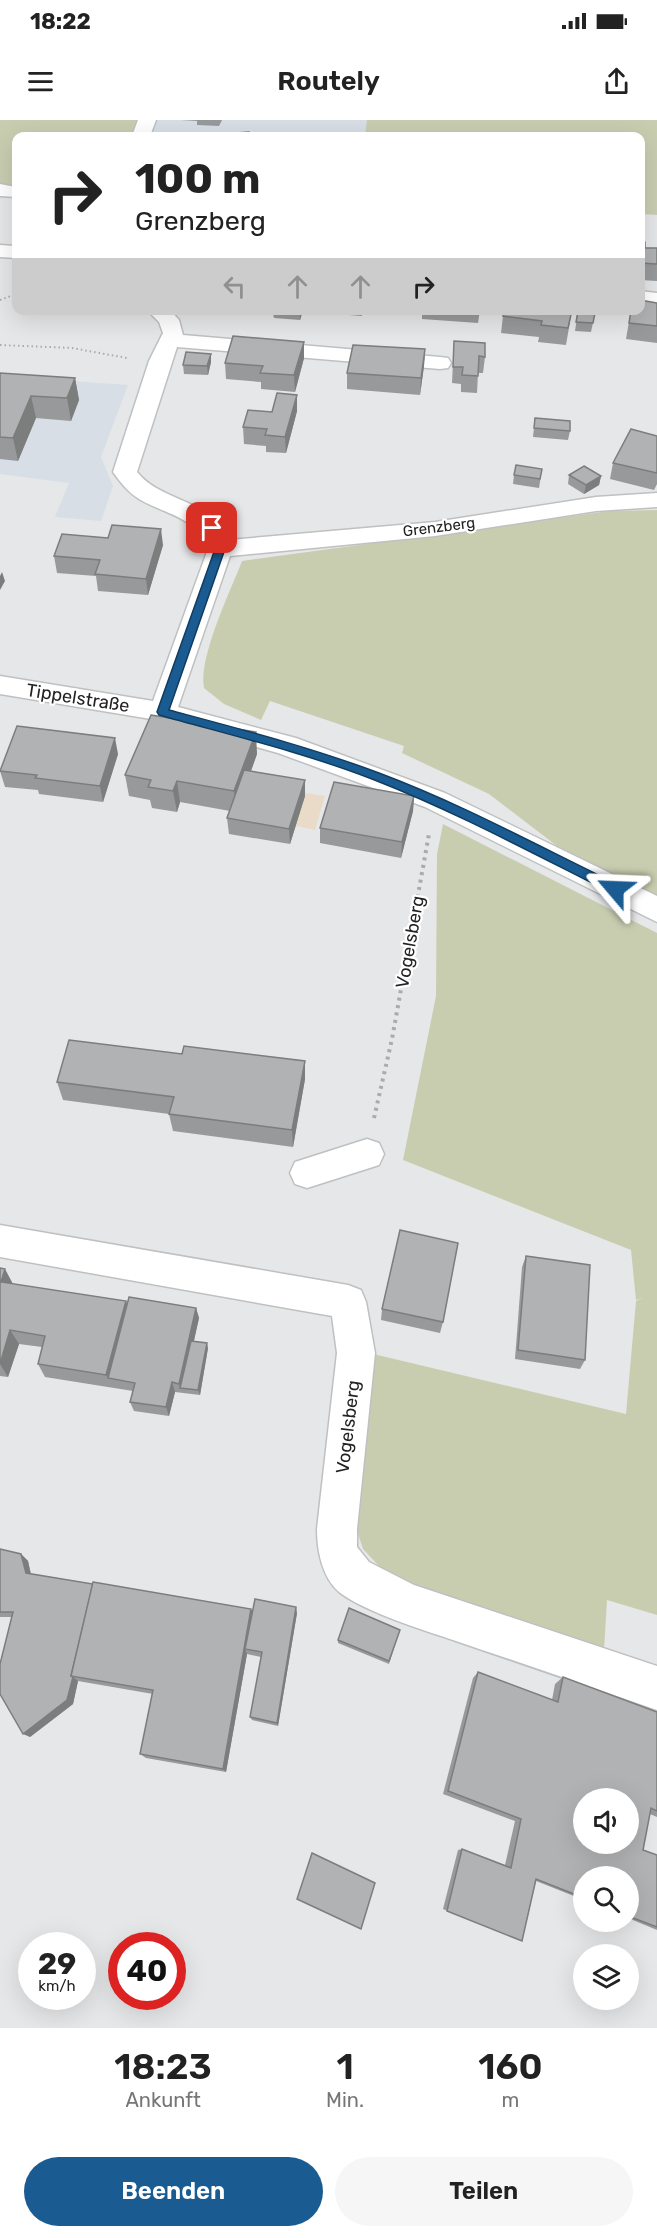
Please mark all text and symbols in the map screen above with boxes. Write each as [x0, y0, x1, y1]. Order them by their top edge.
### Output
text: 18:22 [30, 8, 91, 35]
icon: menu [24, 65, 57, 98]
text: Routely [277, 65, 380, 97]
icon: share [600, 65, 633, 98]
text: 100 m [135, 154, 260, 204]
icon: right [36, 156, 114, 234]
text: Grenzberg [135, 205, 266, 237]
icon: left [218, 270, 251, 303]
icon: ahead [281, 270, 314, 303]
icon: ahead [344, 270, 377, 303]
icon: right [407, 270, 440, 303]
pin [186, 502, 237, 553]
icon: arrive [195, 511, 228, 544]
street label: Grenzberg [402, 514, 476, 540]
street label: Tippelstraße [25, 679, 131, 717]
position arrow [583, 857, 647, 921]
street label: Vogelsberg [391, 894, 429, 990]
street label: Vogelsberg [331, 1379, 365, 1475]
map controls [573, 1788, 639, 2010]
button: sound [573, 1788, 639, 1854]
button: search [573, 1866, 639, 1932]
speed limit sign: 40 [108, 1932, 186, 2010]
button: layers [573, 1944, 639, 2010]
text: 29 [38, 1946, 76, 1982]
text: km/h [38, 1977, 76, 1995]
text: 18:23 [114, 2045, 212, 2088]
text: 1 [336, 2045, 354, 2088]
text: 160 [478, 2045, 543, 2088]
text: Ankunft [125, 2088, 201, 2112]
text: Min. [326, 2088, 364, 2112]
text: m [502, 2088, 519, 2112]
button: Beenden [24, 2157, 323, 2226]
button: Teilen [335, 2157, 633, 2226]

